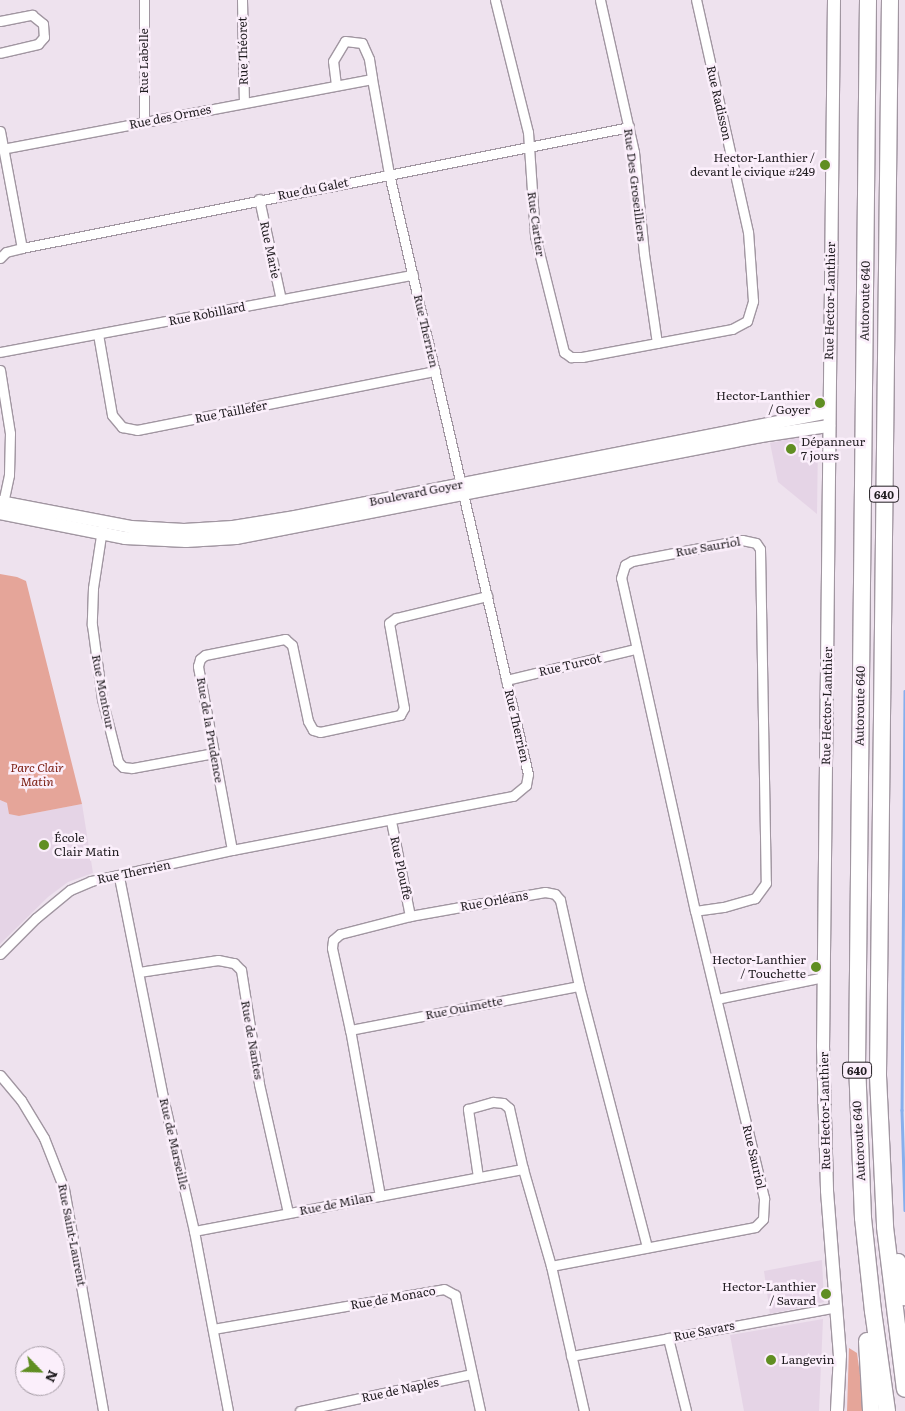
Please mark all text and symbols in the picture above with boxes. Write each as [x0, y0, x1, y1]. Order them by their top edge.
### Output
street label: Rue Théoret [235, 17, 251, 85]
street label: Rue Labelle [137, 28, 151, 94]
street label: Rue Radisson [703, 64, 735, 142]
street label: Rue des Ormes [128, 102, 212, 132]
street label: Rue Des Groseilliers [621, 128, 649, 242]
place label: Hector-Lanthier / devant le civique #249 [690, 151, 815, 179]
marker: Hector-Lanthier / devant le civique #249 [819, 159, 831, 171]
street label: Rue du Galet [276, 175, 350, 203]
street label: Rue Cartier [524, 191, 548, 257]
street label: Rue Marie [257, 220, 283, 280]
street label: Rue Hector-Lanthier [822, 242, 838, 360]
street label: Autoroute 640 [857, 261, 873, 341]
street label: Rue Therrien [411, 293, 441, 369]
street label: Rue Robillard [167, 299, 247, 329]
place label: Hector-Lanthier / Goyer [716, 389, 810, 417]
marker: Hector-Lanthier / Goyer [814, 397, 826, 409]
street label: Rue Taillefer [194, 398, 268, 426]
place label: Dépanneur 7 jours [801, 435, 865, 463]
marker: Dépanneur 7 jours [785, 443, 797, 455]
street label: Boulevard Goyer [368, 477, 464, 509]
road number: 640 [869, 486, 899, 502]
street label: Rue Sauriol [674, 534, 742, 560]
street label: Rue Hector-Lanthier [819, 647, 835, 765]
street label: Rue Turcot [537, 651, 603, 679]
street label: Rue Montour [89, 653, 117, 731]
street label: Autoroute 640 [852, 666, 868, 746]
street label: Rue de la Prudence [194, 676, 226, 784]
street label: Rue Therrien [502, 688, 532, 764]
park label: Parc Clair Matin [10, 761, 64, 789]
place label: École Clair Matin [54, 831, 120, 859]
street label: Rue Plouffe [387, 835, 415, 901]
marker: École Clair Matin [38, 839, 50, 851]
street label: Rue Therrien [96, 857, 172, 887]
street label: Rue Orléans [459, 888, 529, 914]
place label: Hector-Lanthier / Touchette [712, 953, 806, 981]
marker: Hector-Lanthier / Touchette [810, 961, 822, 973]
street label: Rue Ouimette [424, 993, 504, 1023]
street label: Rue de Nantes [238, 999, 266, 1081]
street label: Rue Hector-Lanthier [817, 1052, 833, 1170]
road number: 640 [842, 1062, 872, 1078]
street label: Rue de Marseille [156, 1097, 192, 1191]
street label: Autoroute 640 [850, 1100, 868, 1182]
street label: Rue Sauriol [740, 1123, 768, 1191]
street label: Rue Saint-Laurent [55, 1183, 89, 1287]
street label: Rue de Milan [298, 1190, 374, 1218]
place label: Hector-Lanthier / Savard [722, 1280, 816, 1308]
street label: Rue de Monaco [349, 1283, 437, 1313]
marker: Hector-Lanthier / Savard [820, 1288, 832, 1300]
street label: Rue Savars [672, 1318, 736, 1344]
north arrow [15, 1346, 65, 1396]
place label: Langevin [781, 1353, 834, 1367]
marker: Langevin [765, 1354, 777, 1366]
text: N [41, 1367, 64, 1386]
street label: Rue de Naples [360, 1375, 440, 1405]

